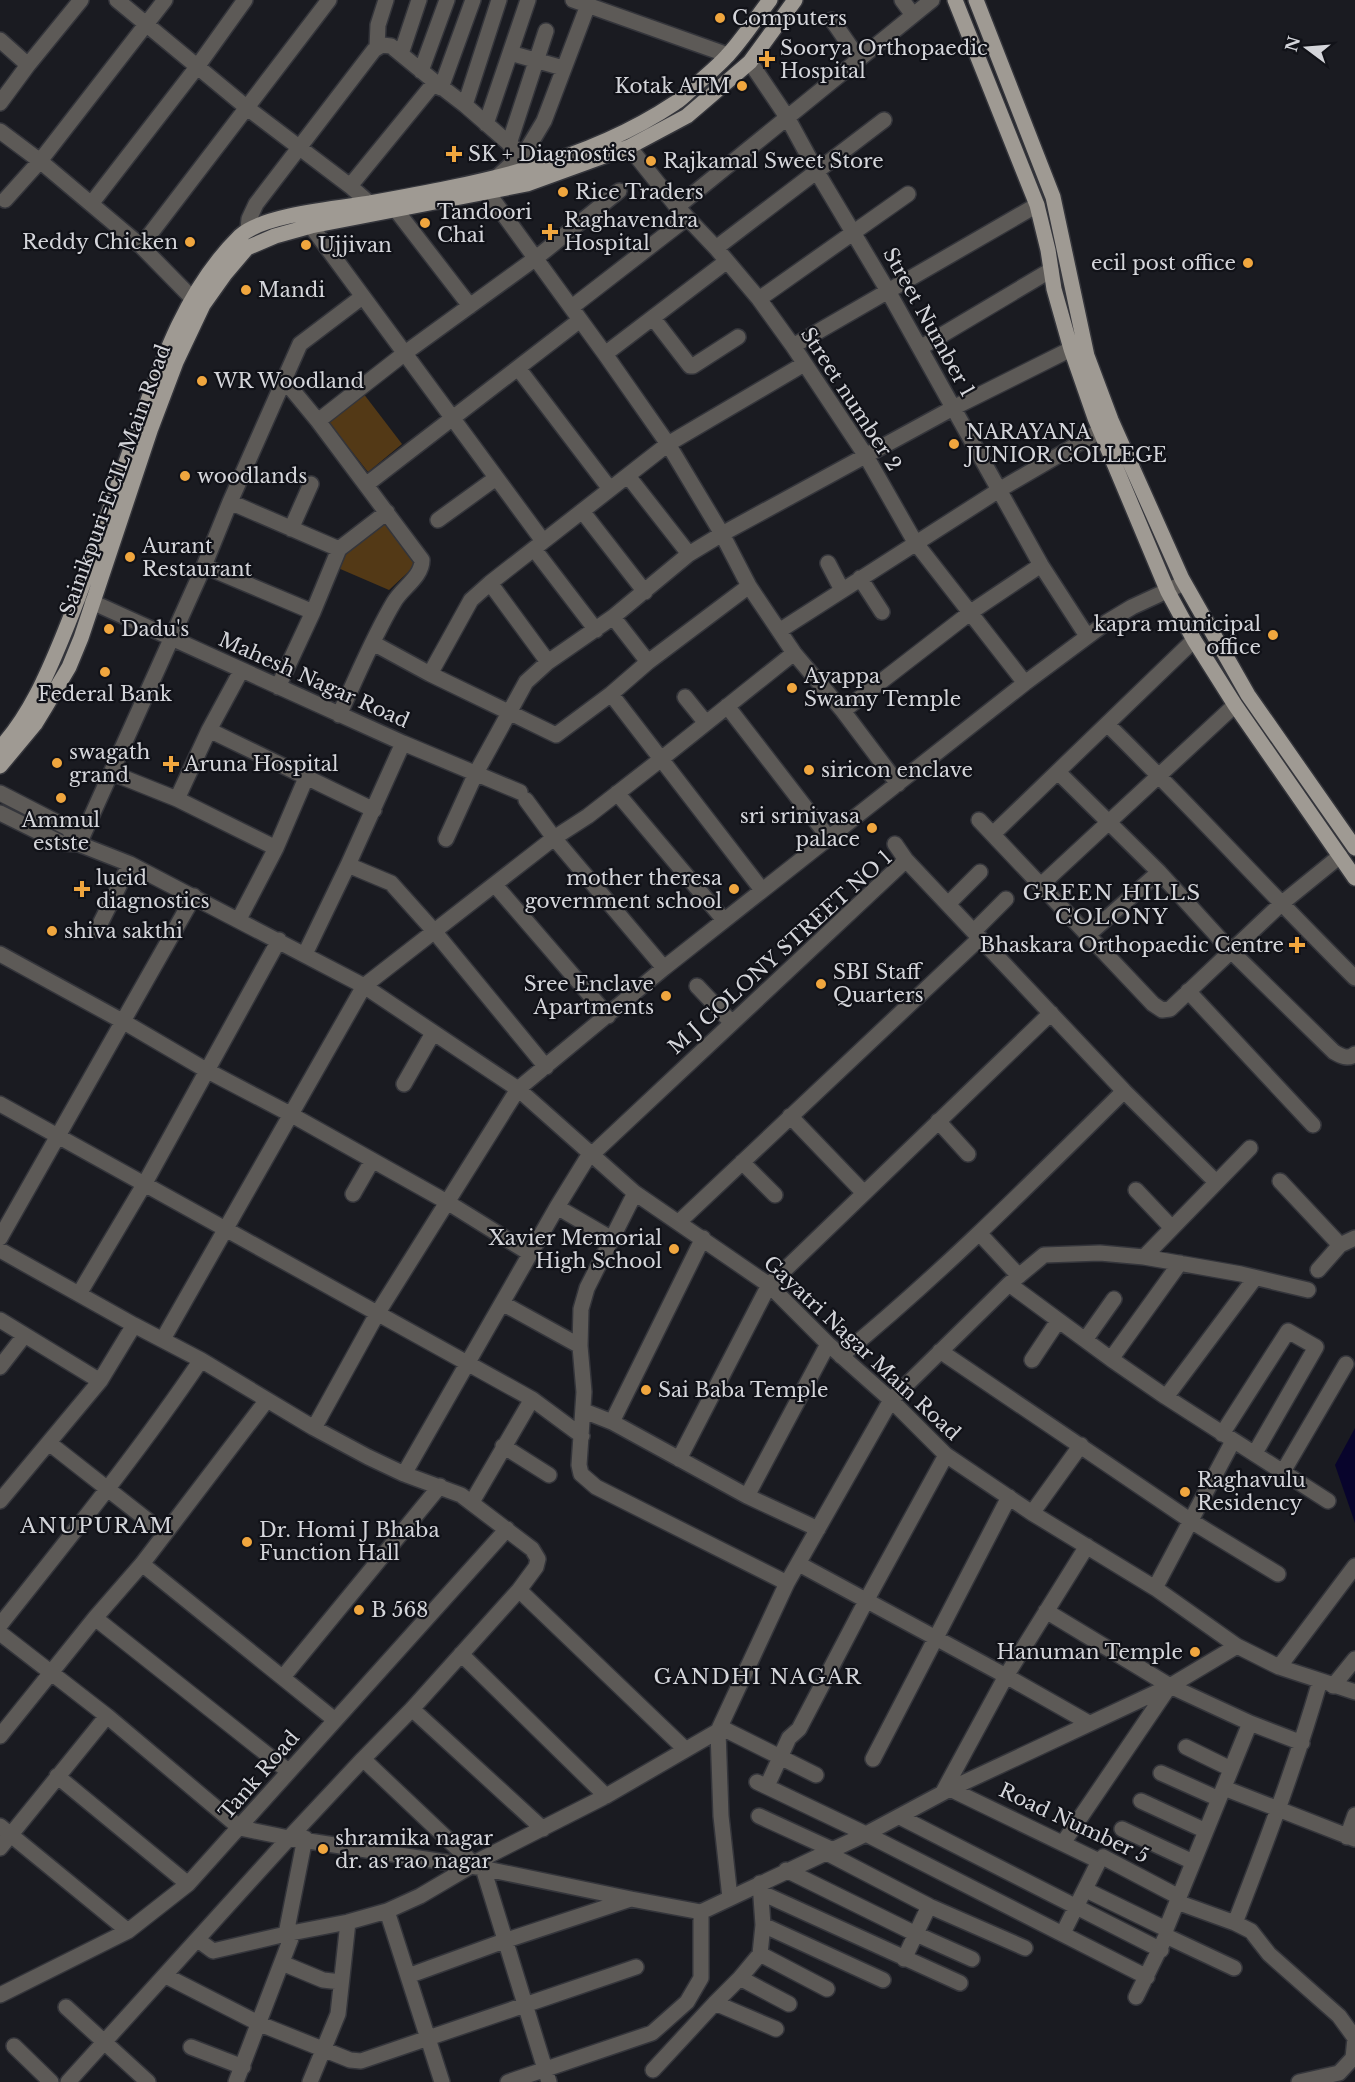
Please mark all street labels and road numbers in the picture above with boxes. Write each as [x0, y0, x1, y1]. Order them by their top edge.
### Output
street label: Street Number 1 [878, 243, 980, 401]
street label: Street number 2 [796, 323, 906, 475]
street label: Sainikpuri-ECIL Main Road [55, 341, 175, 619]
street label: Mahesh Nagar Road [215, 627, 413, 733]
street label: M J COLONY STREET NO 1 [663, 845, 897, 1059]
street label: Gayatri Nagar Main Road [759, 1251, 965, 1445]
street label: Tank Road [214, 1726, 304, 1824]
street label: Road Number 5 [996, 1778, 1152, 1868]

